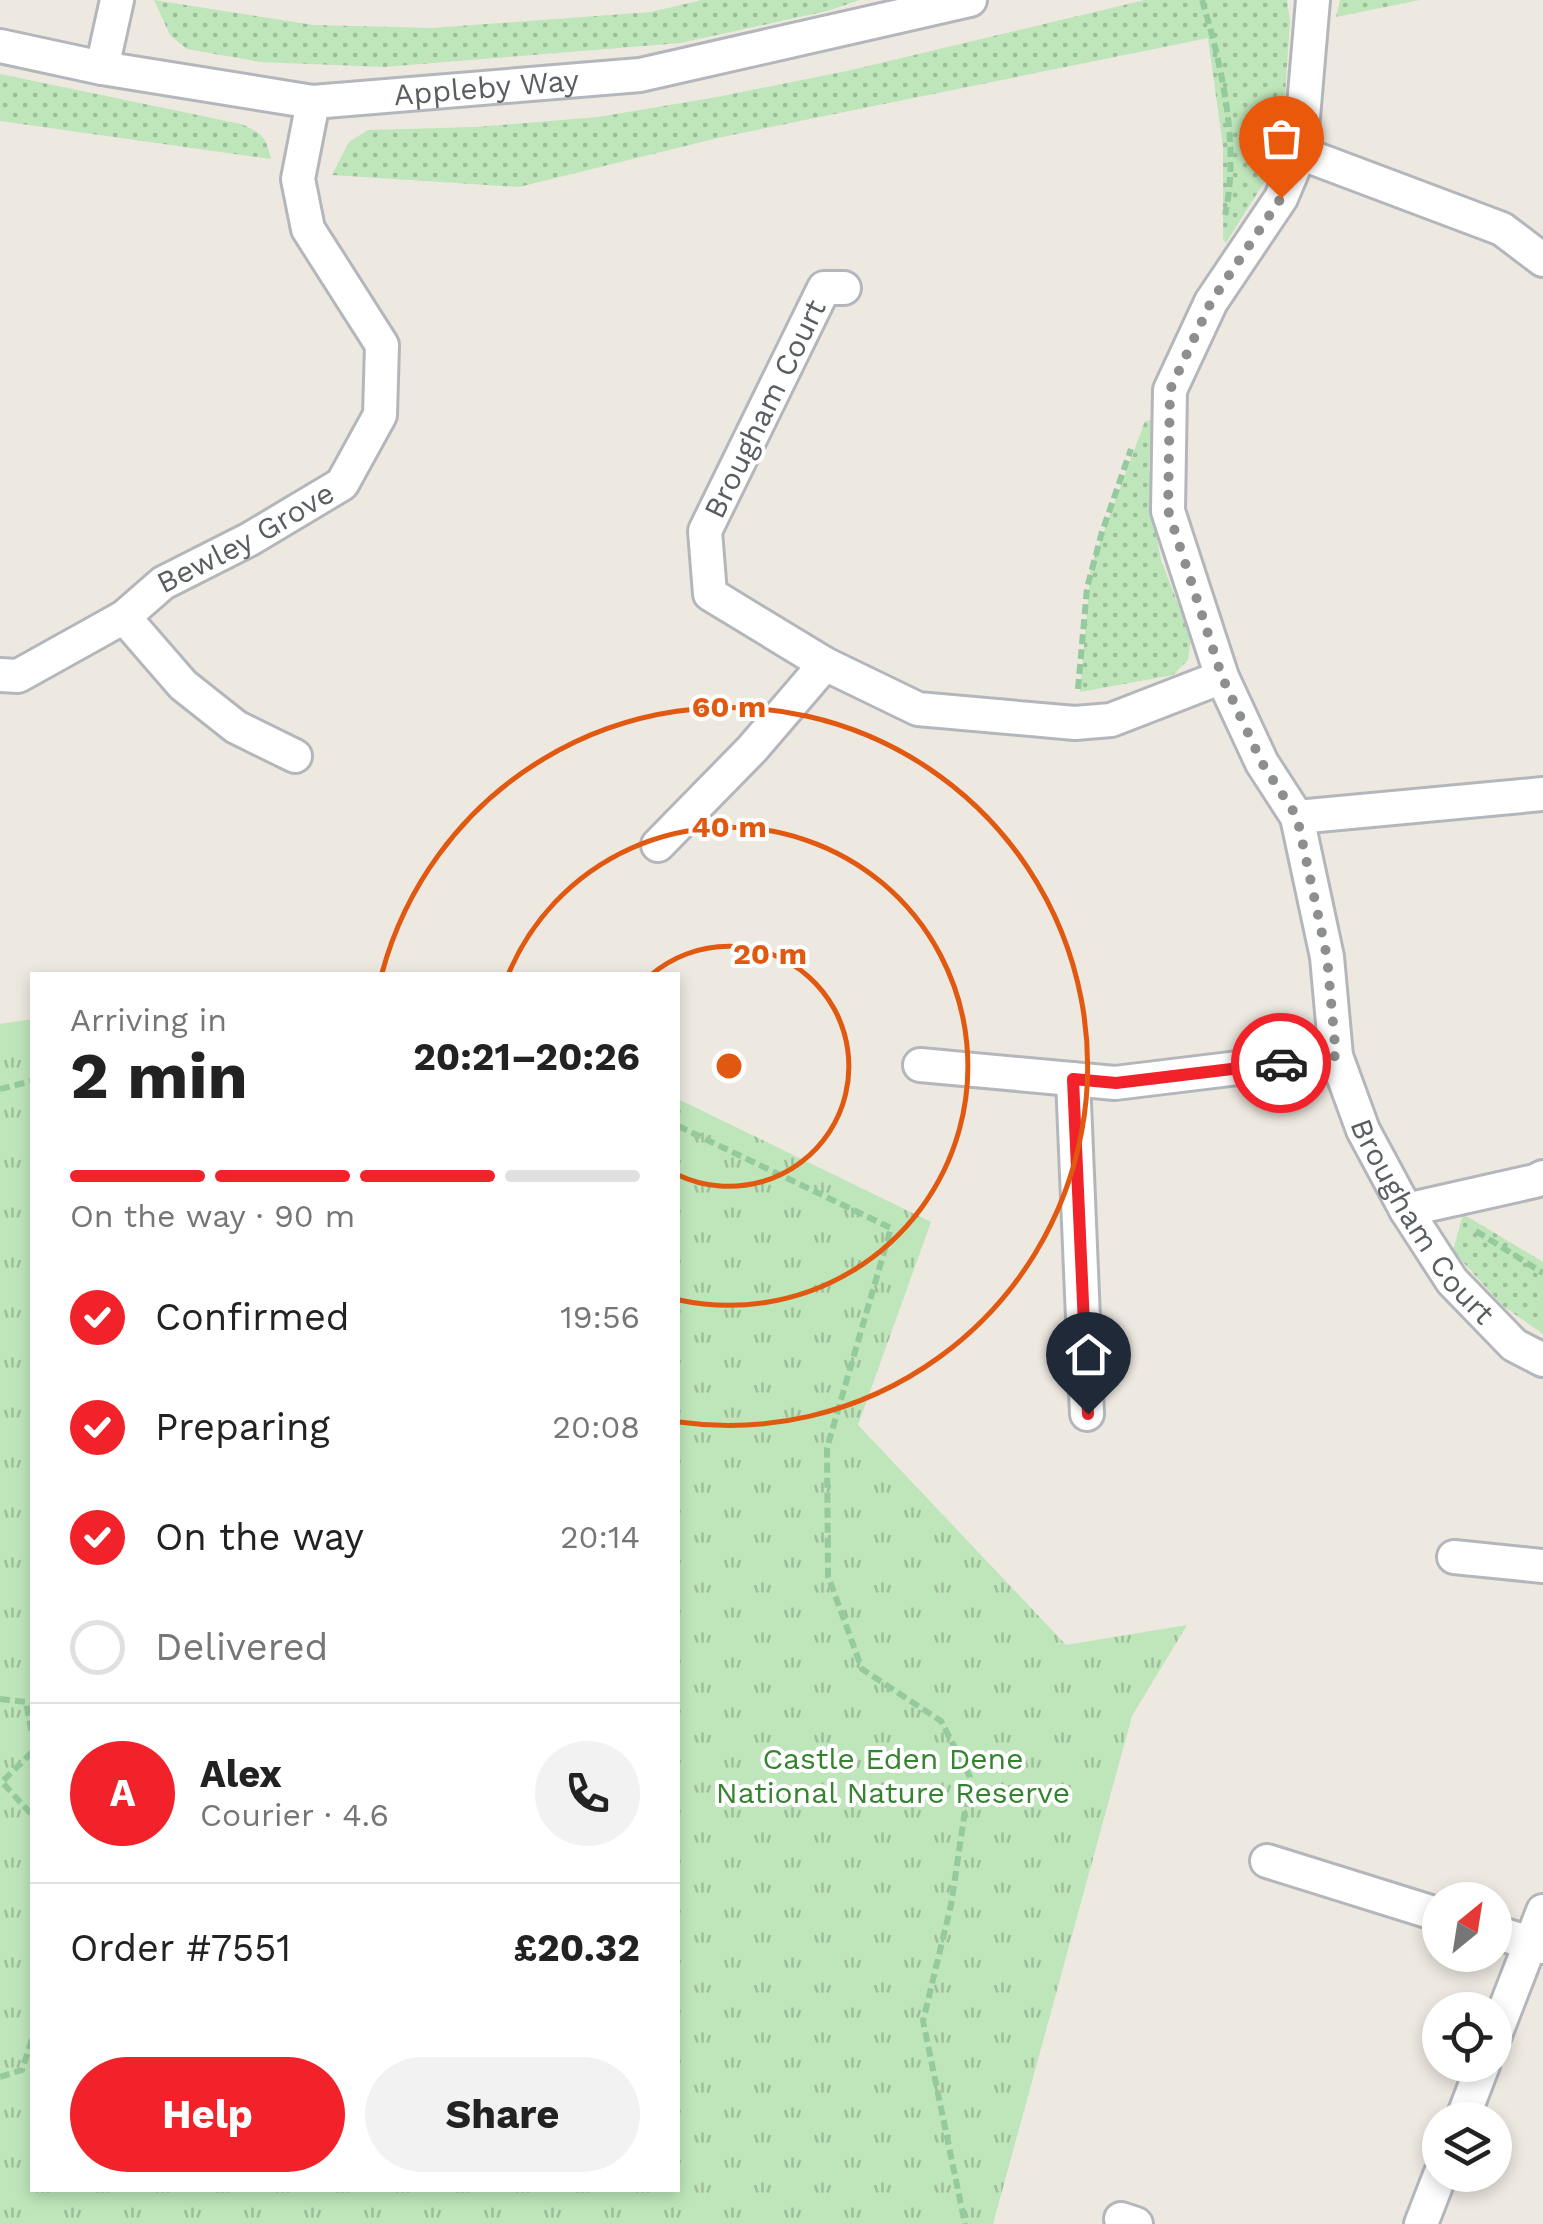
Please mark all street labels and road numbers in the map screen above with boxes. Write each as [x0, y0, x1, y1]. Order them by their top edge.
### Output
street label: Appleby Way [392, 62, 581, 112]
street label: Brougham Court [696, 293, 833, 524]
street label: Bewley Grove [151, 475, 340, 600]
street label: Brougham Court [1343, 1114, 1502, 1331]

